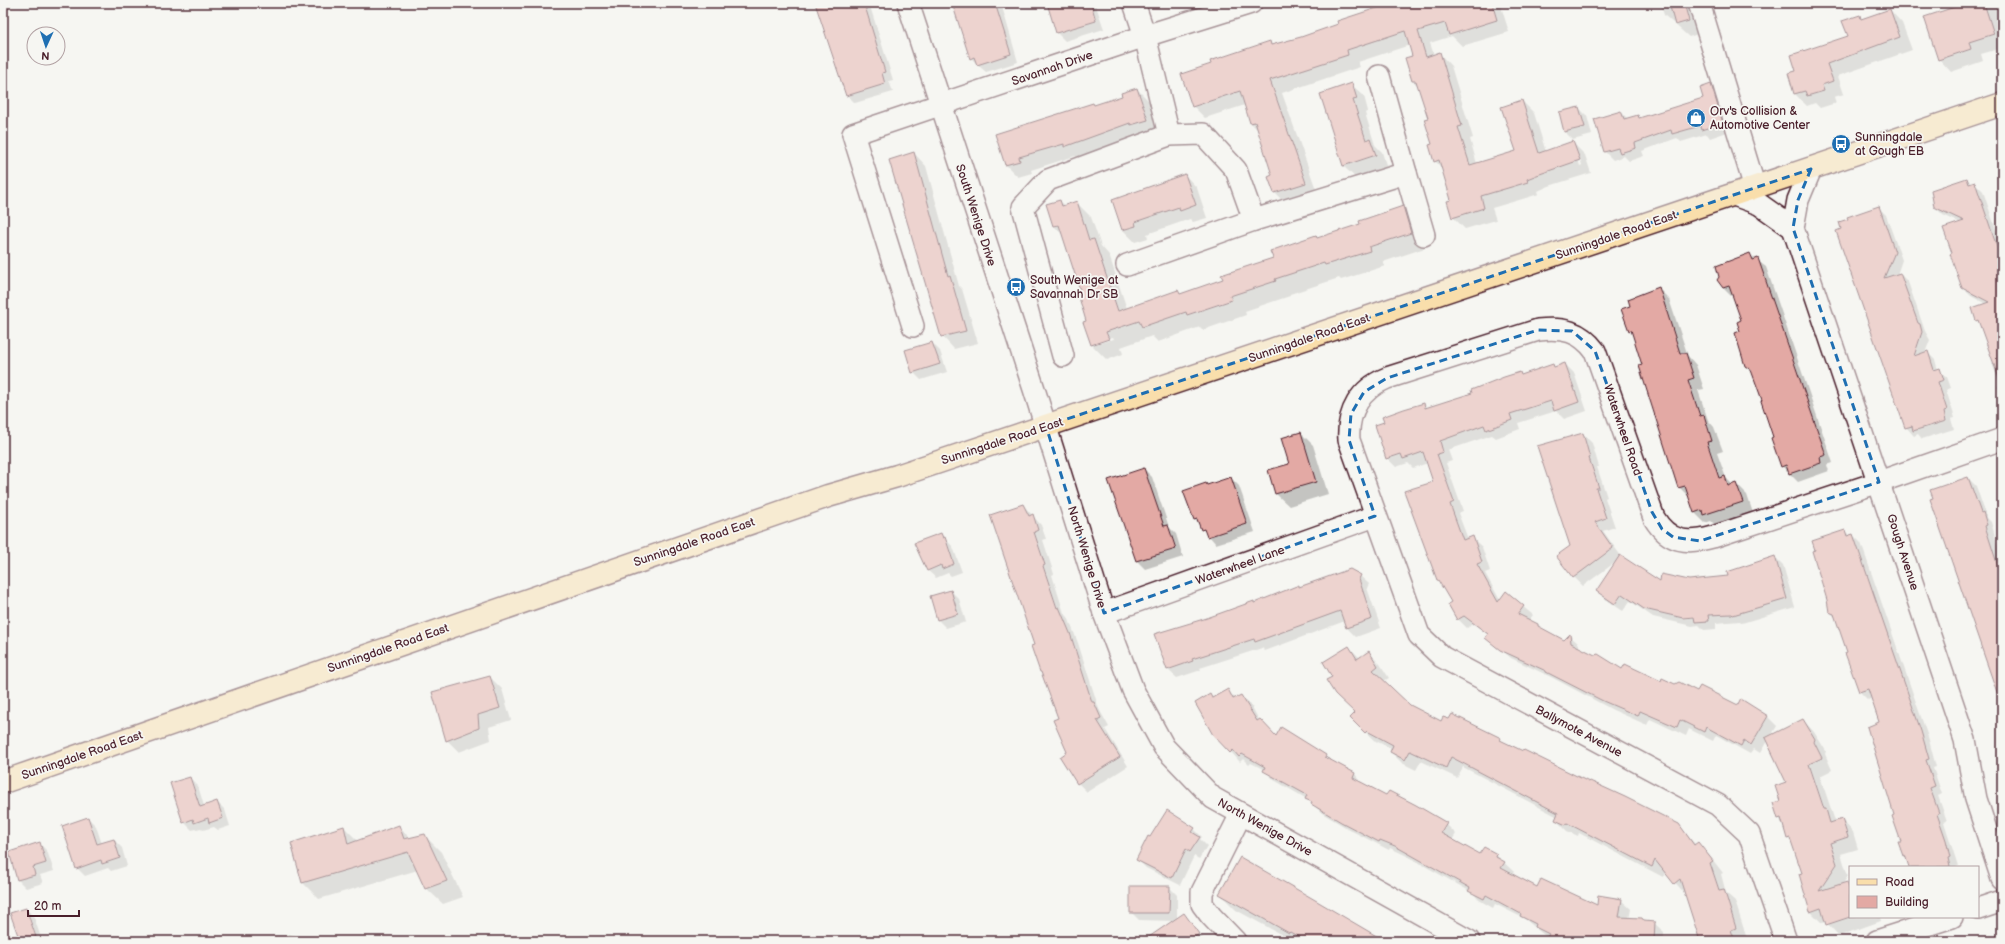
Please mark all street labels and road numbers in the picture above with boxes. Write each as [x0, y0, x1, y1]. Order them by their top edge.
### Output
street label: Savannah Drive [1010, 48, 1095, 89]
street label: South Wenige Drive [952, 162, 999, 268]
street label: Sunningdale Road East [1554, 208, 1679, 263]
street label: Sunningdale Road East [1247, 311, 1372, 366]
street label: Waterwheel Road [1600, 382, 1645, 478]
street label: Sunningdale Road East [939, 415, 1065, 468]
street label: North Wenige Drive [1064, 504, 1109, 610]
street label: Gough Avenue [1883, 512, 1922, 592]
street label: Sunningdale Road East [632, 515, 757, 570]
street label: Waterwheel Lane [1193, 542, 1287, 589]
street label: Sunningdale Road East [326, 621, 451, 676]
street label: Ballymote Avenue [1533, 702, 1625, 761]
street label: Sunningdale Road East [20, 728, 145, 783]
street label: North Wenige Drive [1215, 795, 1315, 860]

